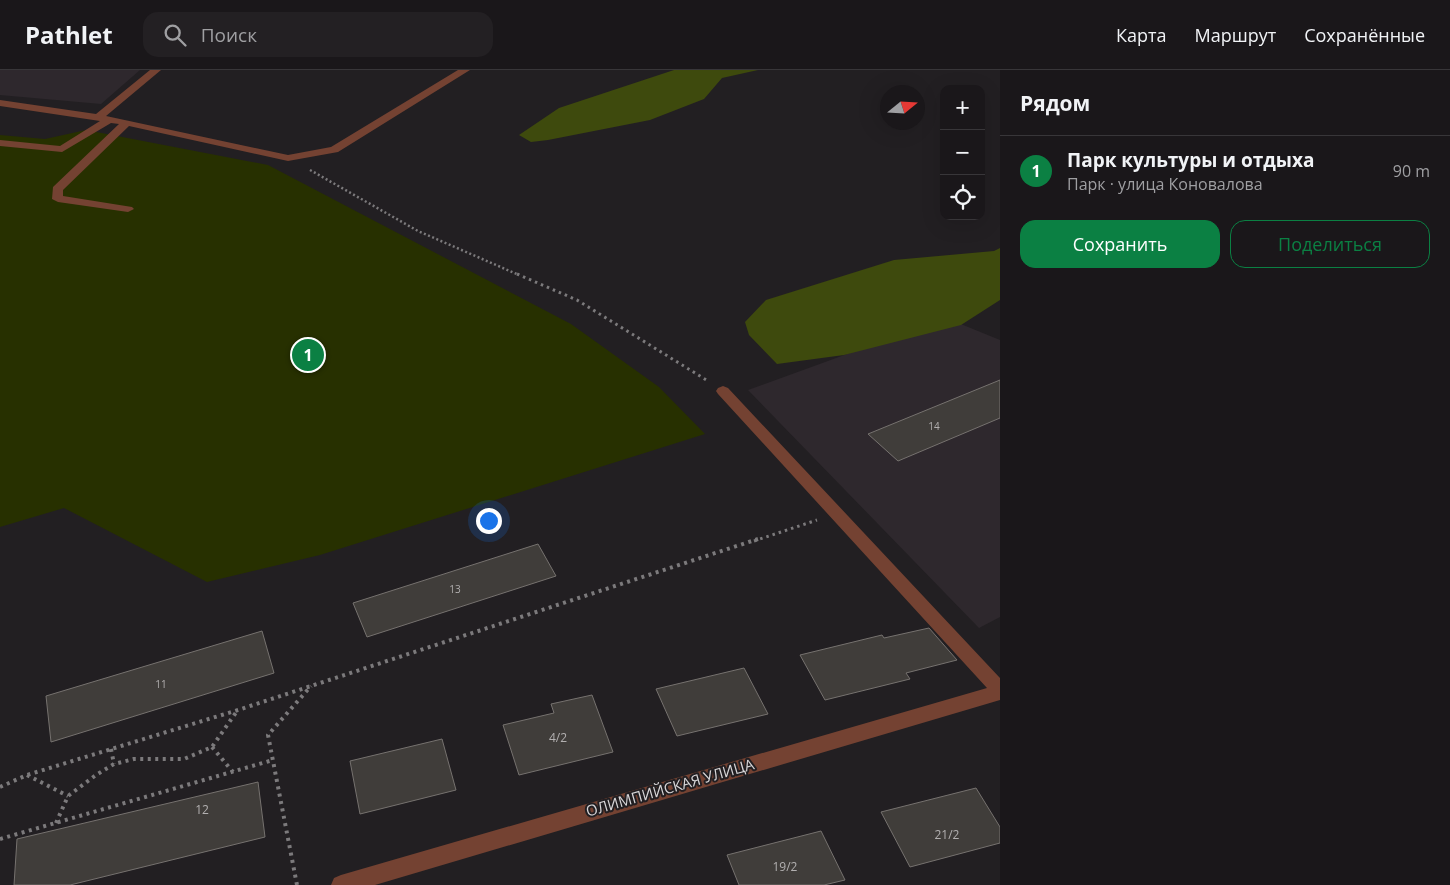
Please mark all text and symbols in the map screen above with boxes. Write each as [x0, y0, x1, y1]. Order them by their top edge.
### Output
search box [143, 12, 493, 57]
text: Pathlet [25, 18, 113, 51]
icon: search [161, 21, 189, 49]
text: Поиск [201, 22, 257, 48]
text: Карта [1116, 23, 1166, 47]
text: Маршрут [1194, 23, 1276, 47]
text: Сохранённые [1304, 23, 1425, 47]
north arrow [880, 85, 925, 130]
map controls [940, 85, 985, 220]
button: + [940, 85, 985, 130]
text: Рядом [1020, 89, 1090, 117]
button: − [940, 130, 985, 175]
text: Парк культуры и отдыха [1067, 147, 1314, 173]
text: 1 [1031, 160, 1041, 182]
text: 90 m [1393, 160, 1430, 182]
text: Парк · улица Коновалова [1067, 173, 1263, 195]
button: locate [940, 175, 985, 220]
button: Сохранить [1020, 220, 1220, 268]
button: Поделиться [1230, 220, 1430, 268]
pin: 1 [292, 336, 324, 374]
house number: 14 [928, 419, 940, 433]
your location [476, 508, 502, 534]
house number: 13 [449, 582, 461, 596]
house number: 11 [155, 677, 167, 691]
house number: 4/2 [549, 729, 567, 746]
street label: ОЛИМПИЙСКАЯ УЛИЦА [583, 753, 757, 821]
house number: 12 [195, 801, 209, 818]
house number: 21/2 [935, 826, 960, 843]
house number: 19/2 [773, 858, 798, 875]

